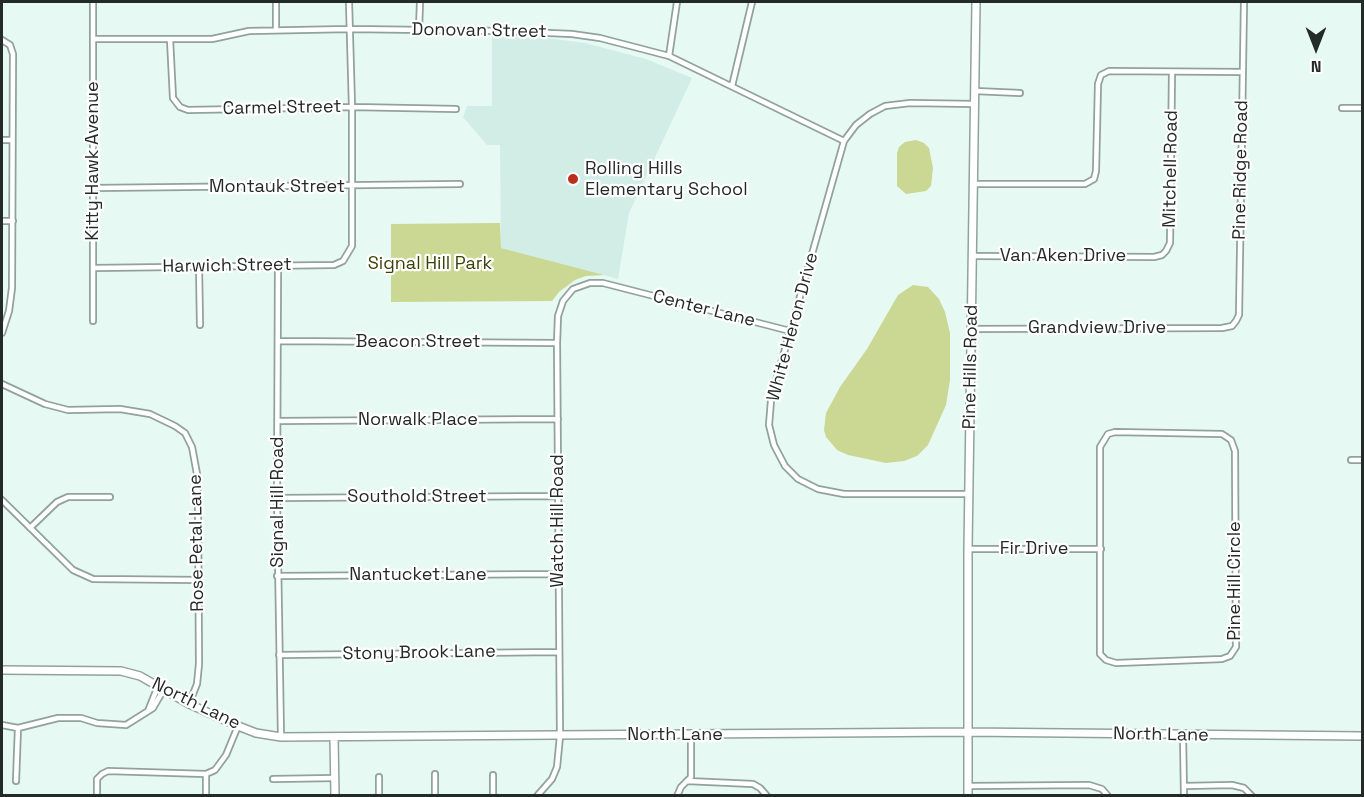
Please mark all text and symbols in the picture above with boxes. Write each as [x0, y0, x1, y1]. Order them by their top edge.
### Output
north arrow [1286, 18, 1346, 78]
street label: Donovan Street [411, 19, 547, 43]
text: N [1311, 56, 1321, 77]
street label: Kitty Hawk Avenue [82, 81, 104, 241]
street label: Carmel Street [222, 96, 342, 120]
street label: Pine Ridge Road [1229, 100, 1253, 240]
street label: Mitchell Road [1159, 110, 1183, 228]
place label: Rolling Hills Elementary School [585, 158, 748, 201]
marker: Rolling Hills Elementary School [566, 172, 580, 186]
street label: Montauk Street [209, 176, 345, 198]
street label: Van Aken Drive [1000, 245, 1126, 267]
street label: White Heron Drive [763, 250, 823, 404]
park label: Signal Hill Park [368, 253, 492, 275]
street label: Harwich Street [162, 254, 292, 278]
street label: Center Lane [651, 286, 757, 332]
street label: Pine Hills Road [959, 304, 983, 430]
street label: Grandview Drive [1028, 317, 1166, 339]
street label: Beacon Street [355, 331, 481, 353]
street label: Norwalk Place [358, 409, 478, 431]
street label: Signal Hill Road [267, 436, 289, 568]
street label: Watch Hill Road [547, 454, 569, 588]
street label: Rose Petal Lane [185, 474, 209, 612]
street label: Southold Street [347, 486, 487, 508]
street label: Pine Hill Circle [1224, 521, 1246, 641]
street label: Fir Drive [1000, 538, 1068, 560]
street label: Nantucket Lane [349, 564, 487, 586]
street label: Stony Brook Lane [342, 641, 496, 665]
street label: North Lane [148, 673, 244, 735]
street label: North Lane [1113, 723, 1209, 747]
street label: North Lane [627, 724, 723, 746]

